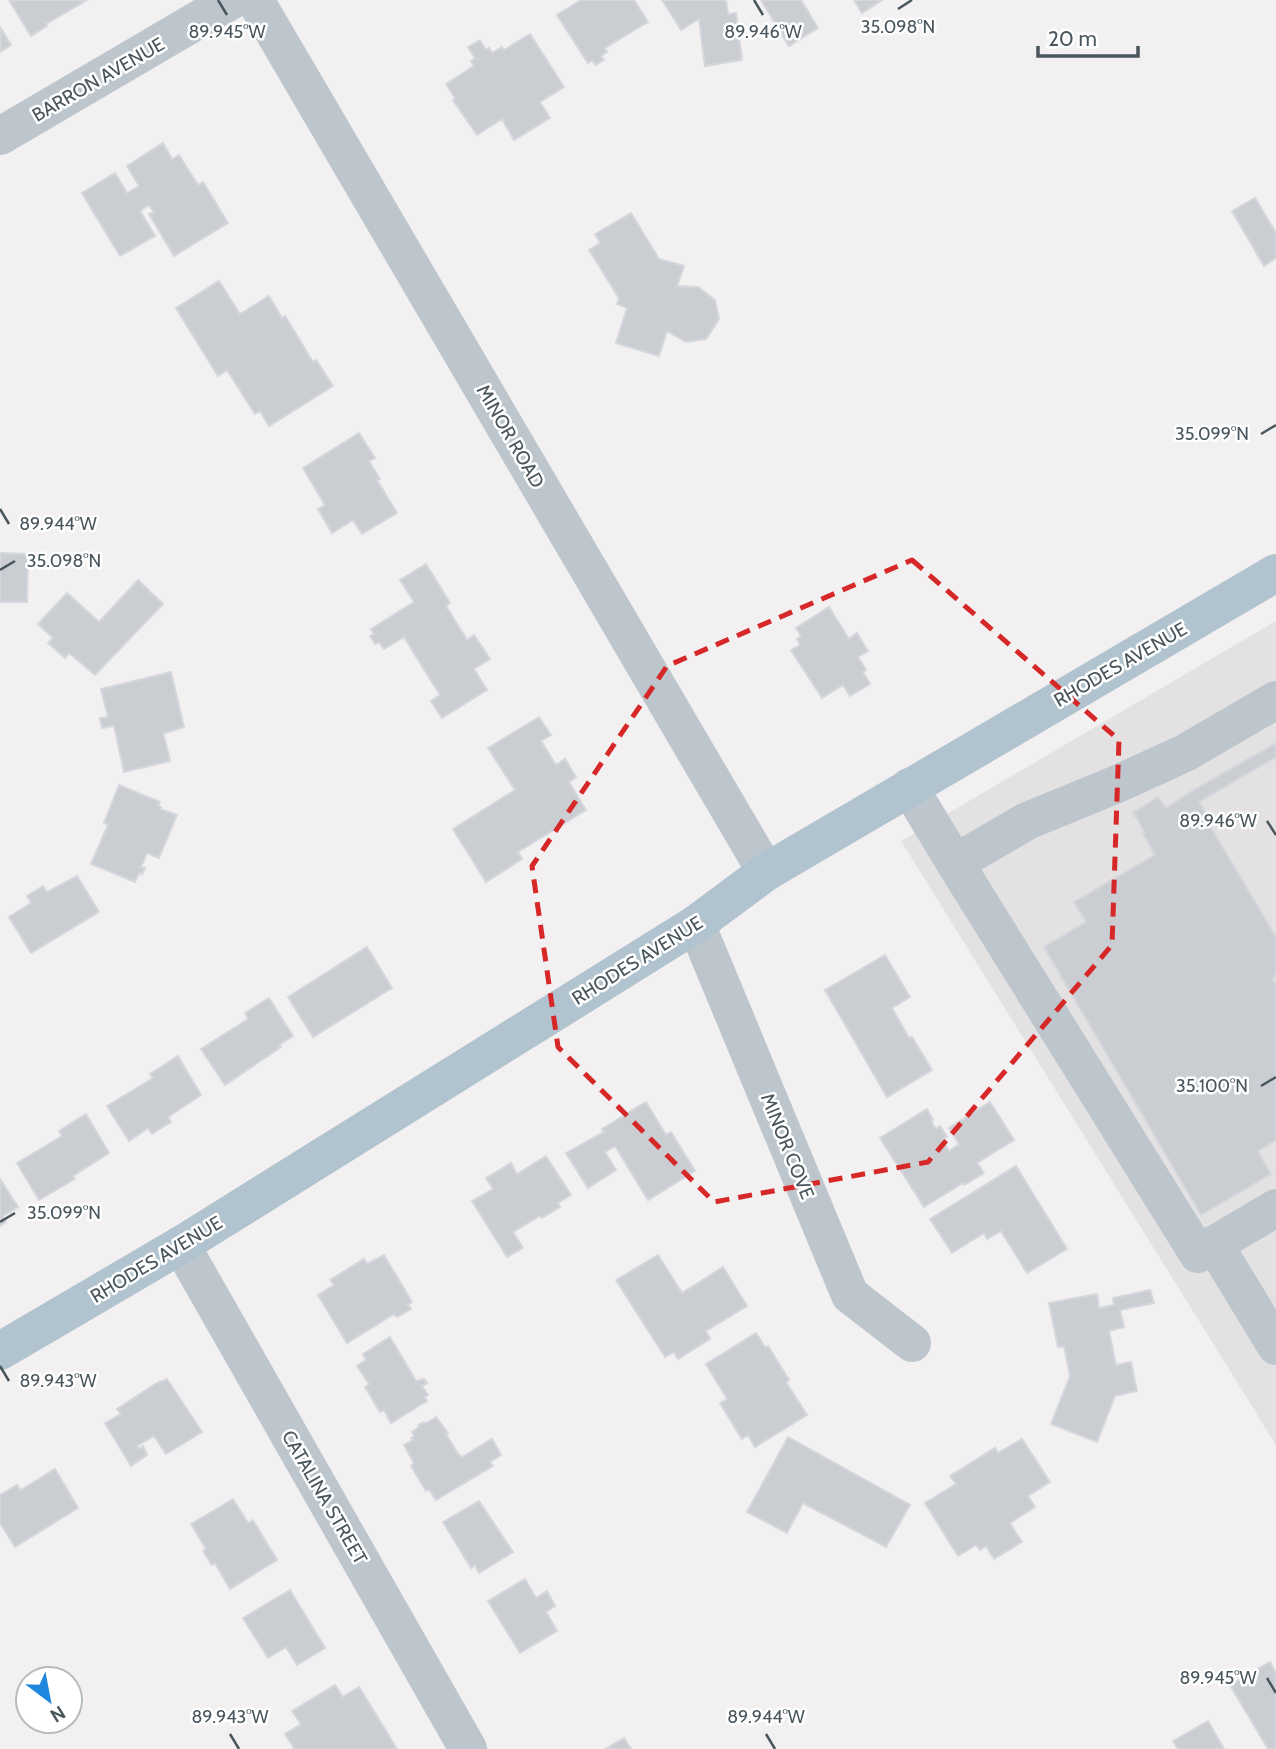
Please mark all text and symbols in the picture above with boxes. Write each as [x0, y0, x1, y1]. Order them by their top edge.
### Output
scale bar [1038, 14, 1138, 58]
text: 35.098°N [861, 16, 935, 38]
text: 89.945°W [188, 21, 266, 43]
text: 89.946°W [724, 21, 802, 43]
text: 20 m [1048, 26, 1097, 51]
street label: BARRON AVENUE [28, 32, 168, 127]
street label: MINOR ROAD [472, 381, 549, 492]
text: 35.099°N [1175, 423, 1249, 445]
text: 89.944°W [19, 513, 97, 535]
text: 35.098°N [27, 550, 101, 572]
street label: RHODES AVENUE [1050, 617, 1191, 712]
text: 89.946°W [1179, 810, 1257, 832]
street label: RHODES AVENUE [568, 911, 707, 1010]
text: 35.100°N [1176, 1075, 1248, 1097]
street label: MINOR COVE [756, 1090, 819, 1202]
text: 35.099°N [27, 1202, 101, 1224]
street label: RHODES AVENUE [86, 1211, 226, 1308]
text: 89.943°W [19, 1370, 97, 1392]
street label: CATALINA STREET [277, 1426, 372, 1568]
north arrow [14, 1665, 84, 1735]
text: 89.945°W [1179, 1667, 1257, 1689]
text: N [46, 1701, 70, 1727]
text: 89.943°W [191, 1706, 269, 1728]
text: 89.944°W [727, 1706, 805, 1728]

